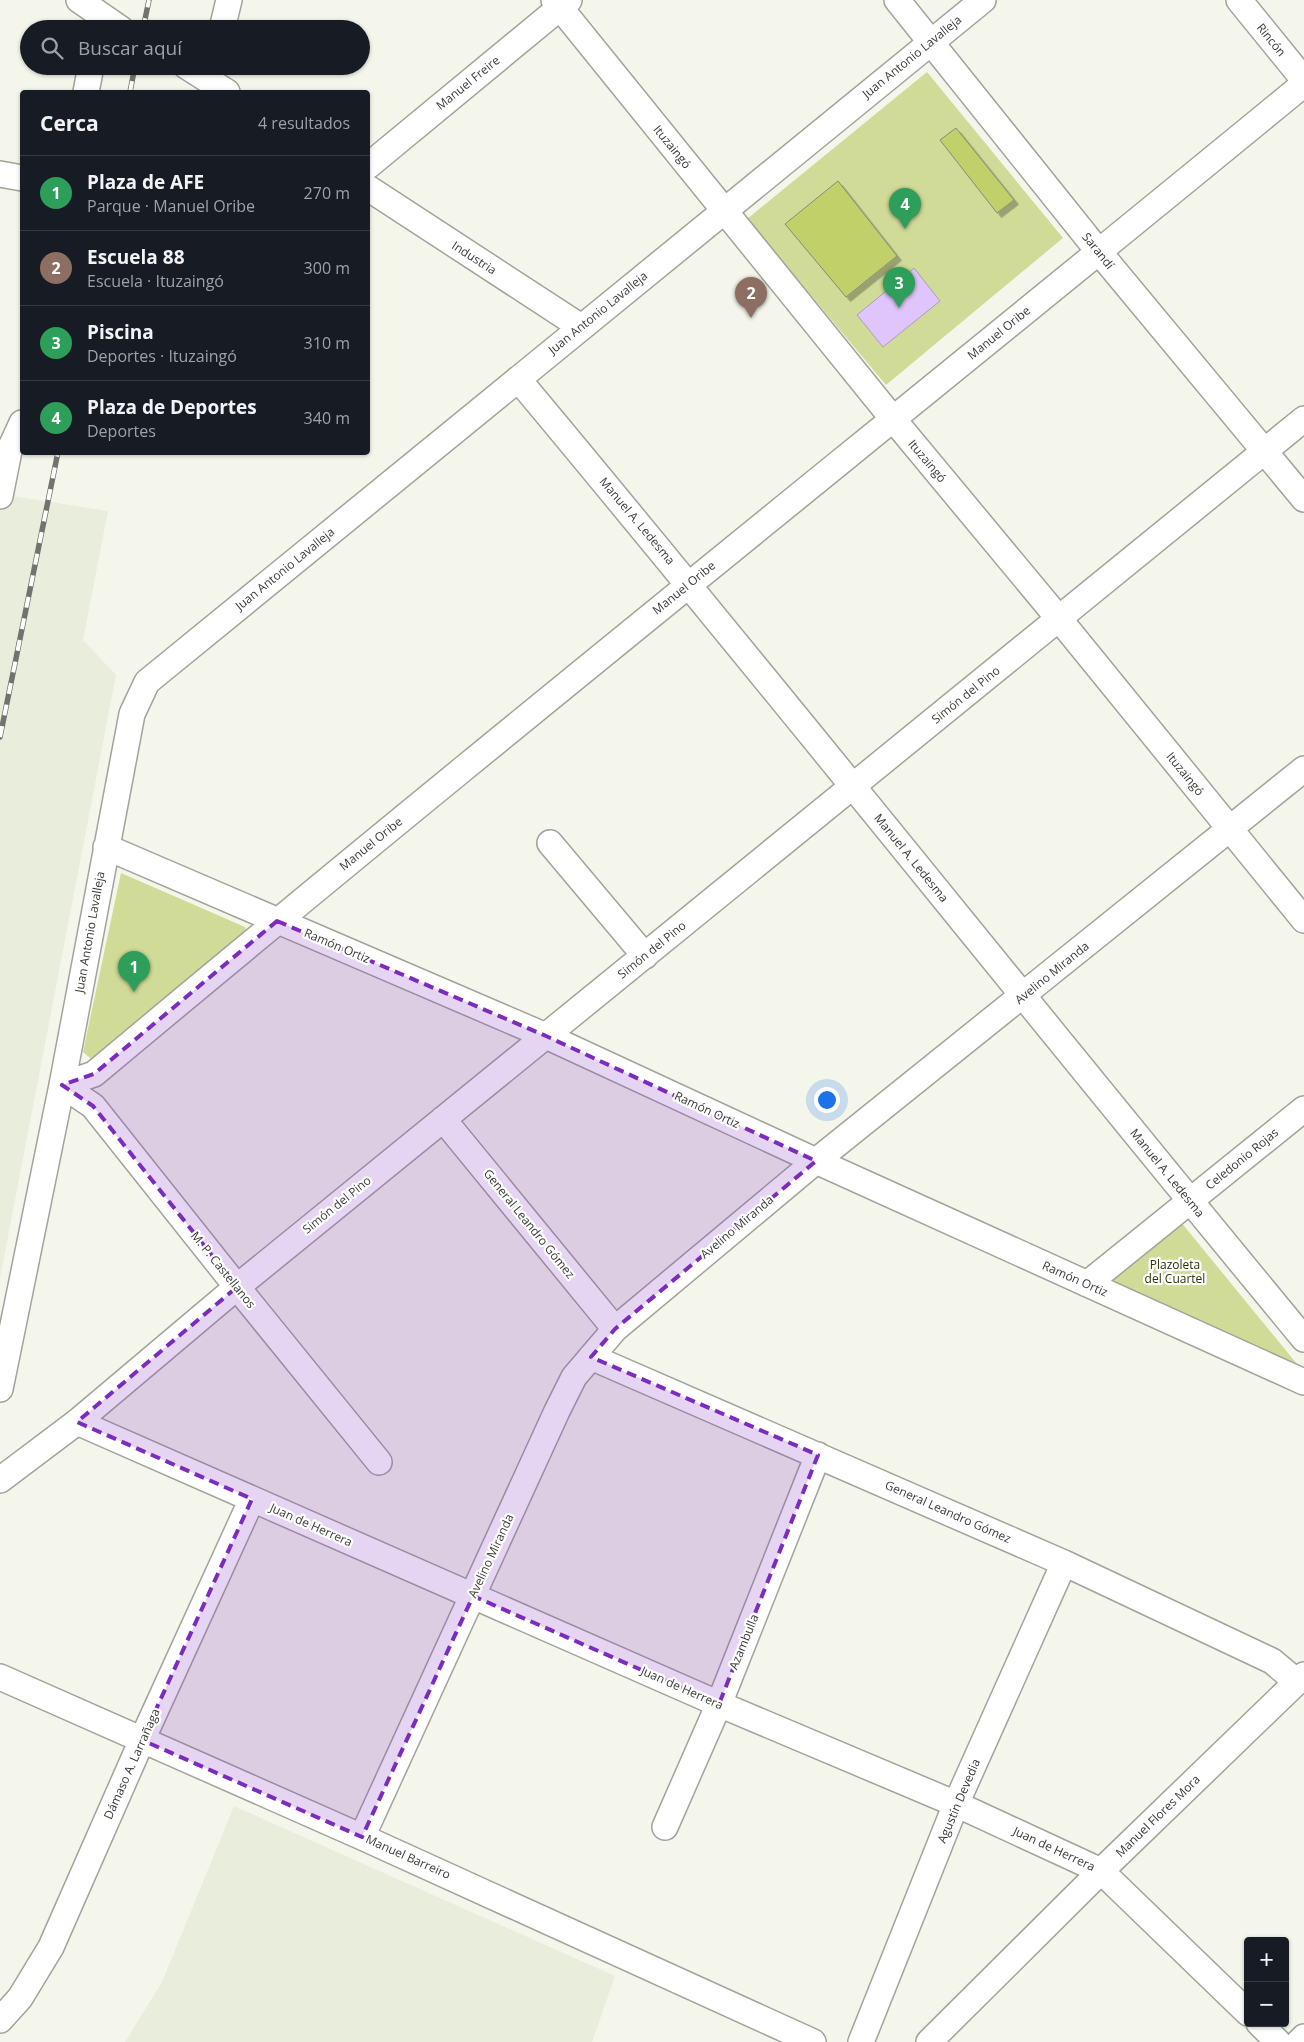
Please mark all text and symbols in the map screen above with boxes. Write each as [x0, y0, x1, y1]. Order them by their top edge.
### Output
street label: Juan Antonio Lavalleja [858, 11, 965, 103]
search box [20, 20, 370, 75]
street label: Rincón [1253, 20, 1290, 60]
icon: search [38, 34, 66, 62]
text: Buscar aquí [78, 35, 182, 61]
street label: Manuel Freire [432, 51, 503, 114]
text: Cerca [40, 109, 99, 137]
text: 4 resultados [258, 112, 350, 134]
street label: Ituzaingó [650, 121, 695, 172]
text: Plaza de AFE [87, 169, 204, 195]
text: 1 [51, 182, 61, 204]
text: 270 m [304, 182, 350, 204]
pin: 4 [889, 188, 921, 229]
text: Parque · Manuel Oribe [87, 195, 255, 217]
street label: Sarandí [1078, 229, 1119, 273]
street label: Industria [449, 237, 500, 278]
text: Escuela 88 [87, 244, 185, 270]
text: 2 [51, 257, 61, 279]
text: 300 m [304, 257, 350, 279]
street label: Juan Antonio Lavalleja [544, 267, 651, 359]
pin: 3 [883, 267, 915, 308]
text: Escuela · Ituzaingó [87, 270, 224, 292]
pin: 2 [735, 277, 767, 318]
street label: Manuel Oribe [964, 302, 1034, 363]
text: Piscina [87, 319, 154, 345]
text: 3 [51, 332, 61, 354]
text: 310 m [304, 332, 350, 354]
text: Deportes · Ituzaingó [87, 345, 237, 367]
text: Plaza de Deportes [87, 394, 257, 420]
text: 4 [51, 407, 61, 429]
text: 340 m [304, 407, 350, 429]
text: Deportes [87, 420, 156, 442]
street label: Ituzaingó [904, 436, 950, 486]
street label: Manuel A. Ledesma [596, 473, 679, 568]
street label: Juan Antonio Lavalleja [231, 523, 338, 615]
street label: Manuel Oribe [649, 557, 719, 618]
street label: Simón del Pino [928, 662, 1003, 727]
street label: Ituzaingó [1163, 748, 1208, 799]
street label: Manuel A. Ledesma [870, 810, 952, 906]
street label: Manuel Oribe [336, 813, 406, 874]
street label: Juan Antonio Lavalleja [70, 870, 109, 995]
street label: Simón del Pino [614, 917, 689, 982]
street label: Ramón Ortiz [302, 924, 373, 967]
street label: Avelino Miranda [1011, 937, 1092, 1008]
pin: 1 [118, 951, 150, 992]
street label: Ramón Ortiz [672, 1087, 743, 1132]
your location [814, 1087, 840, 1113]
street label: Celedonio Rojas [1202, 1124, 1282, 1193]
street label: Manuel A. Ledesma [1126, 1125, 1208, 1221]
street label: General Leandro Gómez [480, 1165, 579, 1282]
street label: Simón del Pino [299, 1172, 374, 1237]
street label: Avelino Miranda [696, 1191, 777, 1262]
street label: M. P. Castellanos [187, 1228, 260, 1312]
park label: Plazoleta del Cuartel [1145, 1256, 1205, 1287]
street label: Ramón Ortiz [1040, 1257, 1111, 1301]
street label: General Leandro Gómez [882, 1476, 1014, 1547]
street label: Juan de Herrera [266, 1498, 355, 1550]
street label: Avelino Miranda [464, 1511, 517, 1601]
street label: Azambulla [725, 1612, 762, 1672]
street label: Juan de Herrera [637, 1661, 726, 1713]
street label: Dámaso A. Larrañaga [99, 1706, 164, 1822]
street label: Agustín Devedia [933, 1756, 984, 1846]
street label: Manuel Flores Mora [1112, 1771, 1204, 1861]
street label: Juan de Herrera [1010, 1822, 1098, 1875]
street label: Manuel Barreiro [363, 1830, 453, 1883]
map controls [1244, 1937, 1289, 2027]
button: + [1244, 1937, 1289, 1982]
button: − [1244, 1982, 1289, 2027]

